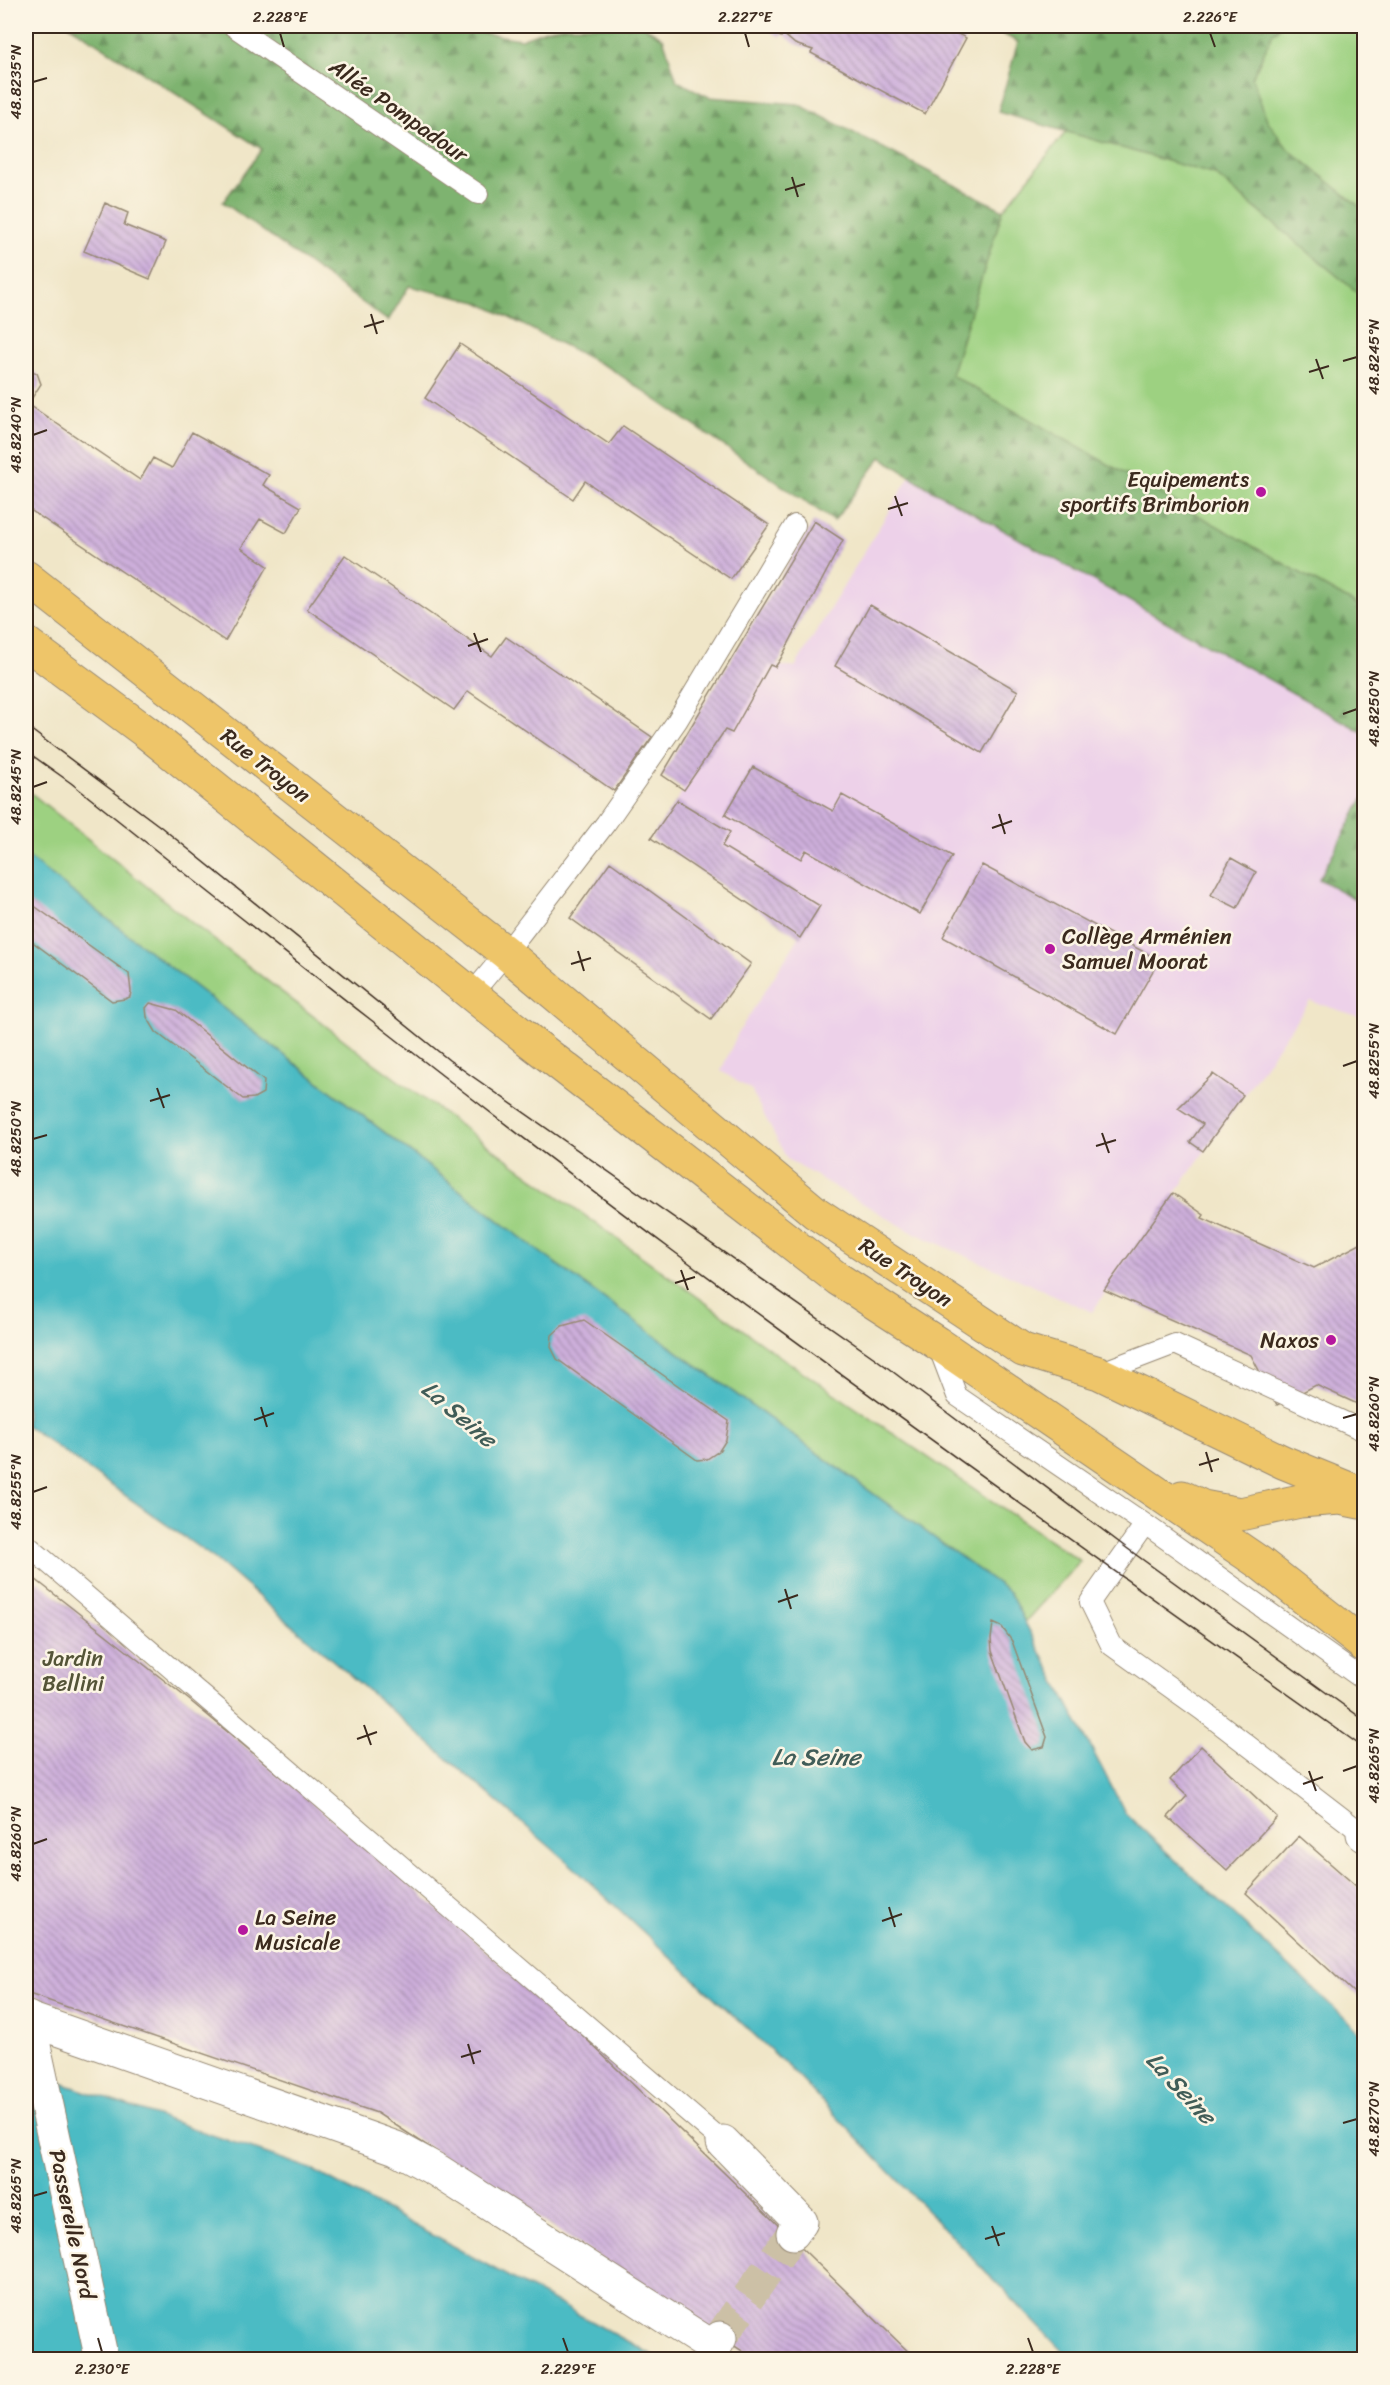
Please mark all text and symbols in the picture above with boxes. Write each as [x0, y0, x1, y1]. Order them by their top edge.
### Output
text: 2.228°E [253, 4, 309, 30]
text: 2.227°E [718, 4, 774, 30]
text: 2.226°E [1183, 4, 1239, 30]
text: 48.8235°N [3, 44, 29, 119]
street label: Allée Pompadour [320, 47, 477, 174]
text: 48.8245°N [1361, 318, 1387, 395]
text: 48.8240°N [3, 396, 29, 473]
place label: Equipements sportifs Brimborion [1059, 460, 1249, 524]
marker: Equipements sportifs Brimborion [1254, 485, 1268, 499]
text: 48.8250°N [1361, 670, 1387, 747]
street label: Rue Troyon [212, 717, 320, 814]
text: 48.8245°N [3, 748, 29, 825]
place label: Collège Arménien Samuel Moorat [1062, 917, 1232, 981]
marker: Collège Arménien Samuel Moorat [1043, 942, 1057, 956]
text: 48.8255°N [1361, 1022, 1387, 1099]
text: 48.8250°N [3, 1100, 29, 1177]
street label: Rue Troyon [851, 1227, 961, 1318]
place label: Naxos [1260, 1321, 1320, 1360]
marker: Naxos [1324, 1333, 1338, 1347]
water label: La Seine [412, 1369, 509, 1460]
text: 48.8260°N [1361, 1376, 1387, 1452]
text: 48.8255°N [3, 1453, 29, 1530]
park label: Jardin Bellini [42, 1639, 105, 1703]
text: 48.8265°N [1361, 1728, 1387, 1804]
water label: La Seine [772, 1736, 863, 1778]
text: 48.8260°N [3, 1806, 29, 1882]
place label: La Seine Musicale [255, 1898, 341, 1962]
marker: La Seine Musicale [236, 1923, 250, 1937]
water label: La Seine [1135, 2041, 1228, 2137]
text: 48.8270°N [1361, 2081, 1387, 2157]
street label: Passerelle Nord [38, 2146, 108, 2304]
text: 48.8265°N [3, 2158, 29, 2234]
text: 2.230°E [75, 2356, 131, 2382]
text: 2.229°E [541, 2356, 597, 2382]
text: 2.228°E [1006, 2356, 1062, 2382]

